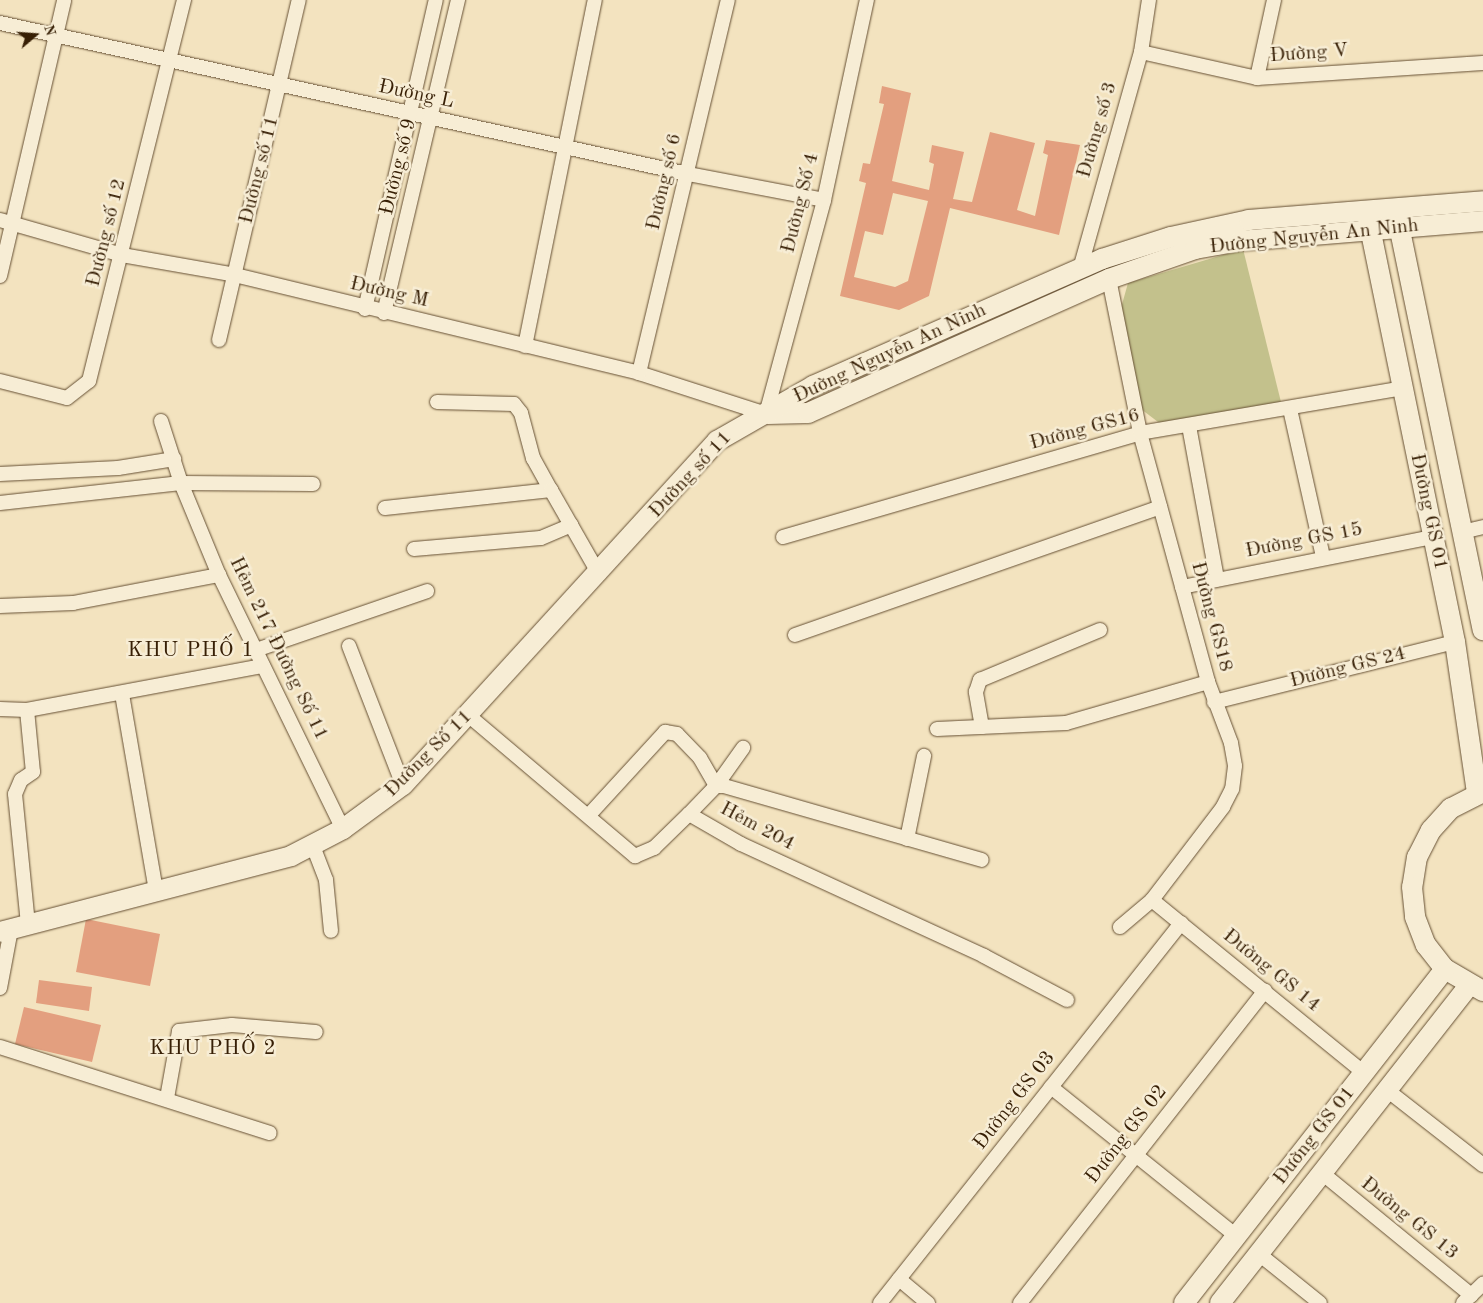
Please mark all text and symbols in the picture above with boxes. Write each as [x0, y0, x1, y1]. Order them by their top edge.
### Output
north arrow [10, 10, 60, 60]
text: N [41, 23, 58, 38]
street label: Đường V [1269, 39, 1349, 69]
street label: Đường L [376, 75, 456, 115]
street label: Đường số 3 [1073, 79, 1123, 181]
street label: Đường số 11 [235, 113, 285, 227]
street label: Đường số 9 [375, 116, 423, 218]
street label: Đường số 6 [642, 131, 688, 233]
street label: Đường Số 4 [777, 150, 825, 256]
street label: Đường số 12 [82, 176, 132, 290]
street label: Đường Nguyễn An Ninh [1208, 214, 1420, 260]
street label: Đường M [347, 272, 431, 314]
street label: Đường Nguyễn An Ninh [790, 299, 990, 409]
street label: Đường GS16 [1027, 404, 1143, 456]
street label: Đường số 11 [645, 426, 737, 524]
street label: Đường GS 01 [1404, 451, 1452, 573]
street label: Đường GS 15 [1243, 518, 1365, 564]
street label: Hẻm 217 Đường Số 11 [223, 553, 333, 745]
street label: Đường GS18 [1185, 559, 1237, 675]
district label: KHU PHỐ 1 [126, 638, 256, 664]
street label: Đường GS 24 [1287, 642, 1409, 694]
street label: Đường Số 11 [380, 705, 478, 803]
street label: Hẻm 204 [716, 797, 798, 857]
street label: Đường GS 14 [1217, 924, 1325, 1018]
district label: KHU PHỐ 2 [148, 1036, 278, 1062]
street label: Đường GS 03 [969, 1047, 1061, 1155]
street label: Đường GS 02 [1081, 1081, 1173, 1189]
street label: Đường GS 01 [1269, 1082, 1361, 1190]
street label: Đường GS 13 [1355, 1172, 1463, 1266]

